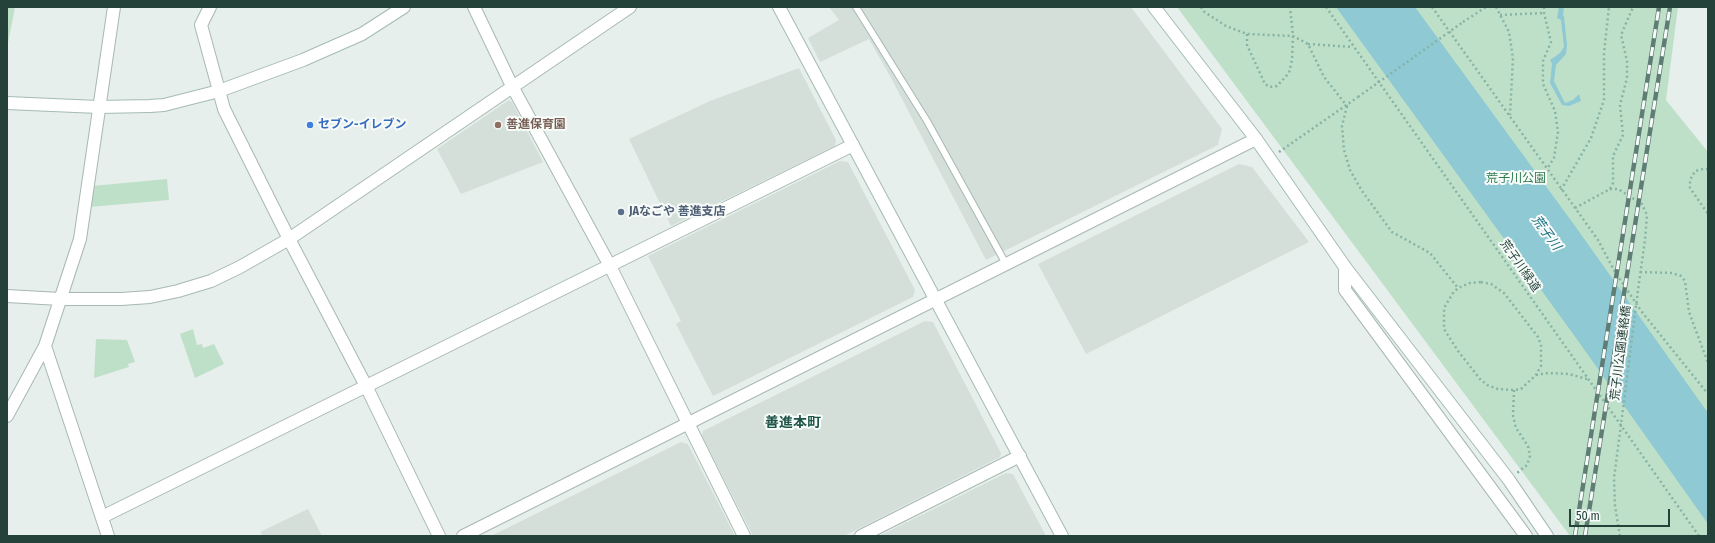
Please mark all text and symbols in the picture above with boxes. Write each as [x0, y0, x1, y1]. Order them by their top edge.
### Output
place label: セブン-イレブン [318, 118, 406, 132]
place label: 善進保育園 [506, 118, 566, 132]
marker: セブン-イレブン [305, 120, 315, 130]
marker: 善進保育園 [493, 120, 503, 130]
park label: 荒子川公園 [1486, 172, 1546, 186]
place label: JAなごや 善進支店 [629, 205, 725, 219]
marker: JAなごや 善進支店 [616, 207, 626, 217]
water label: 荒子川 [1528, 213, 1564, 253]
street label: 荒子川緑道 [1497, 237, 1543, 295]
street label: 荒子川公園連絡橋 [1608, 304, 1634, 402]
district label: 善進本町 [765, 415, 821, 431]
scale bar [1571, 501, 1672, 527]
text: 50 m [1576, 509, 1600, 523]

